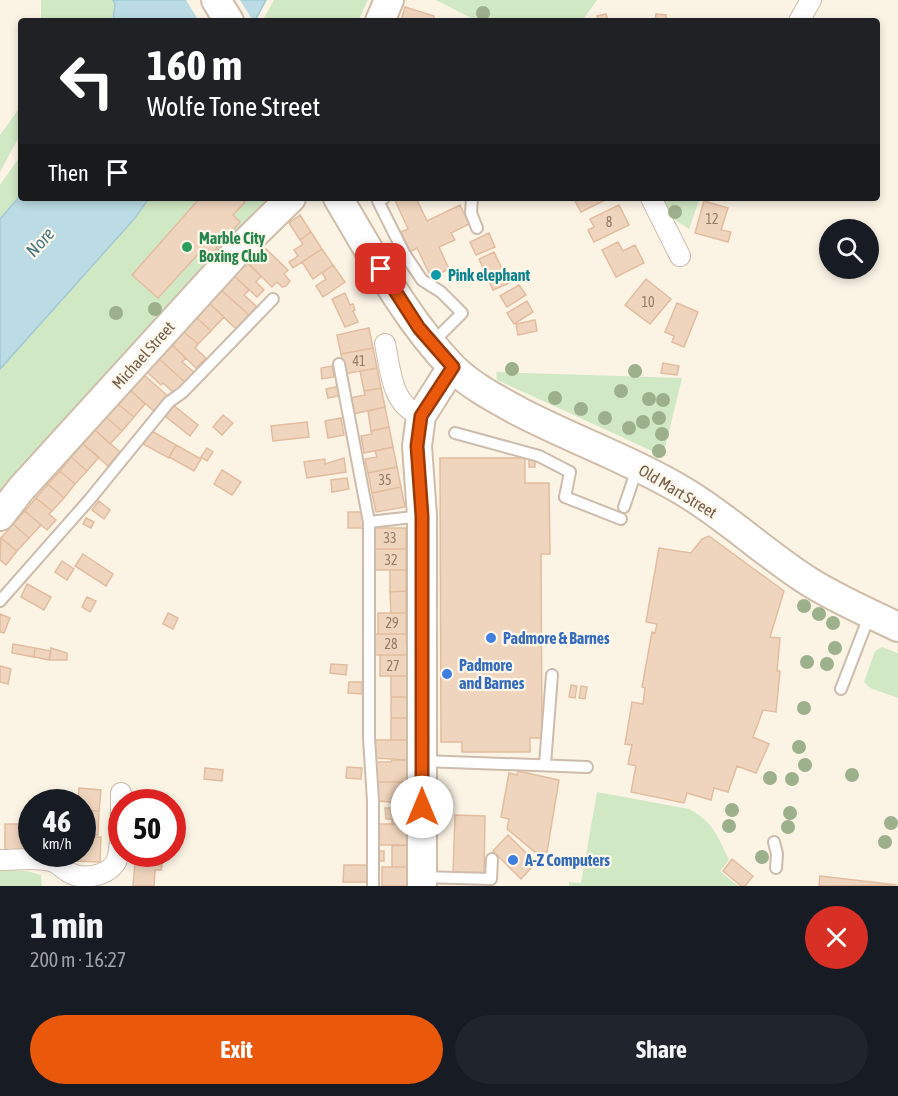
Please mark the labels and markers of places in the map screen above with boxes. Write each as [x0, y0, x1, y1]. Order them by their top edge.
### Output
place label: Marble City Boxing Club [199, 229, 268, 265]
marker: Marble City Boxing Club [180, 240, 194, 254]
pin [355, 243, 406, 294]
place label: Pink elephant [448, 266, 531, 284]
marker: Pink elephant [429, 268, 443, 282]
place label: Padmore & Barnes [503, 629, 610, 647]
marker: Padmore & Barnes [484, 631, 498, 645]
place label: Padmore and Barnes [459, 656, 525, 692]
marker: Padmore and Barnes [440, 667, 454, 681]
place label: A-Z Computers [524, 851, 610, 869]
marker: A-Z Computers [506, 853, 520, 867]

